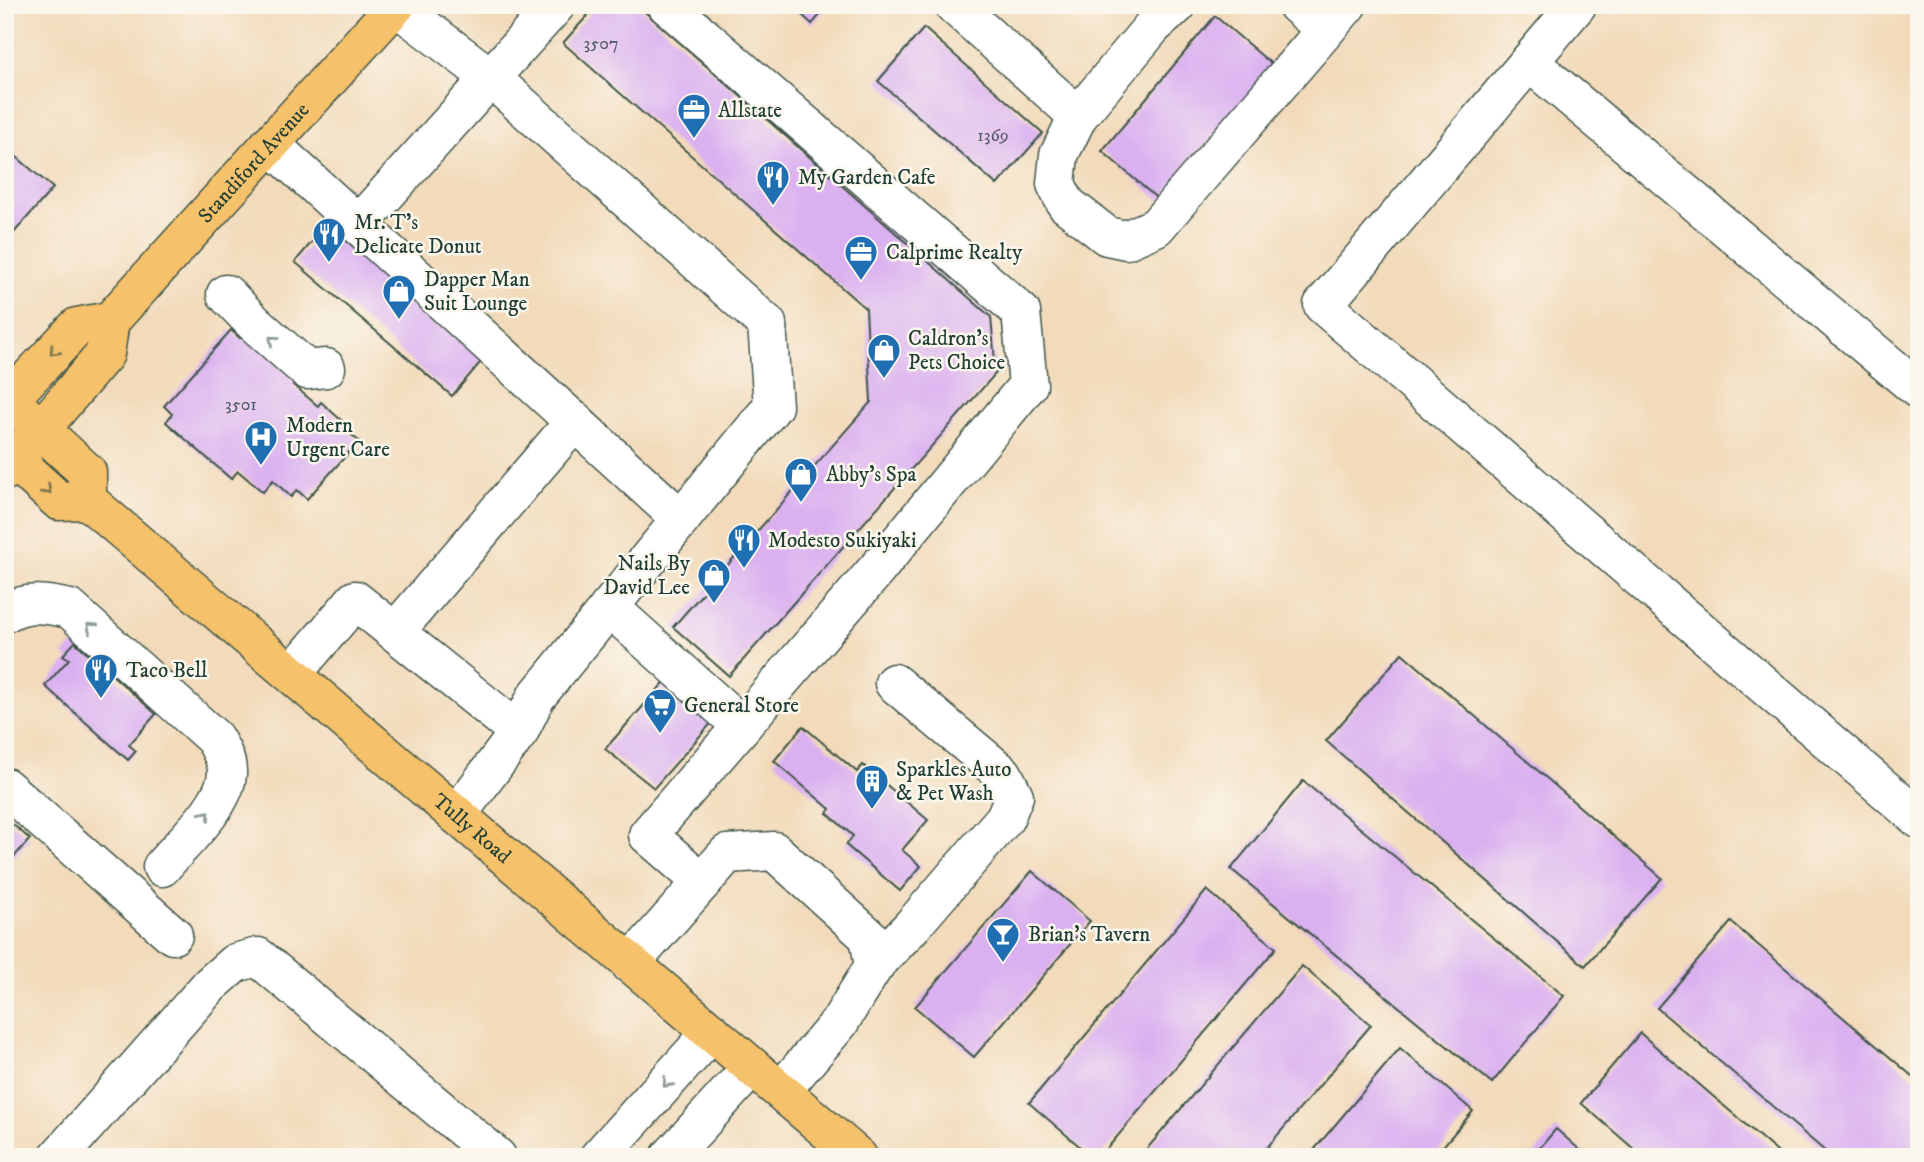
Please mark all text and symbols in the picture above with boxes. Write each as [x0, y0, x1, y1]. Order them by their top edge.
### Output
house number: 3507 [584, 33, 618, 55]
office icon: Allstate [675, 91, 713, 140]
street label: Standiford Avenue [193, 97, 316, 229]
place label: Allstate [718, 98, 782, 124]
house number: 1369 [977, 125, 1009, 147]
restaurant icon: My Garden Cafe [754, 158, 792, 207]
place label: My Garden Cafe [798, 165, 936, 191]
place label: Mr. T's Delicate Donut [354, 210, 482, 260]
restaurant icon: Mr. T's Delicate Donut [310, 215, 348, 264]
office icon: Calprime Realty [842, 233, 880, 282]
place label: Calprime Realty [886, 240, 1023, 266]
place label: Dapper Man Suit Lounge [424, 267, 530, 317]
shop icon: Dapper Man Suit Lounge [380, 272, 418, 321]
place label: Caldron's Pets Choice [908, 326, 1005, 376]
shop icon: Caldron's Pets Choice [865, 331, 903, 380]
one-way arrow [268, 335, 281, 348]
one-way arrow [50, 343, 62, 356]
house number: 3501 [225, 394, 257, 416]
place label: Modern Urgent Care [286, 413, 390, 463]
hospital icon: Modern Urgent Care [242, 418, 280, 467]
shop icon: Abby's Spa [782, 455, 820, 504]
place label: Abby's Spa [826, 462, 916, 488]
one-way arrow [39, 482, 52, 495]
restaurant icon: Modesto Sukiyaki [725, 521, 763, 570]
place label: Modesto Sukiyaki [768, 528, 916, 554]
place label: Nails By David Lee [603, 551, 691, 601]
shop icon: Nails By David Lee [695, 556, 733, 605]
one-way arrow [86, 623, 99, 635]
restaurant icon: Taco Bell [82, 651, 120, 700]
place label: Taco Bell [126, 658, 208, 684]
supermarket icon: General Store [641, 686, 679, 735]
place label: General Store [684, 693, 799, 719]
place label: Sparkles Auto & Pet Wash [896, 757, 1012, 807]
building icon: Sparkles Auto & Pet Wash [853, 762, 891, 811]
street label: Tully Road [427, 788, 516, 870]
one-way arrow [198, 810, 210, 823]
bar icon: Brian's Tavern [984, 915, 1022, 964]
place label: Brian's Tavern [1028, 922, 1150, 948]
one-way arrow [662, 1075, 675, 1088]

